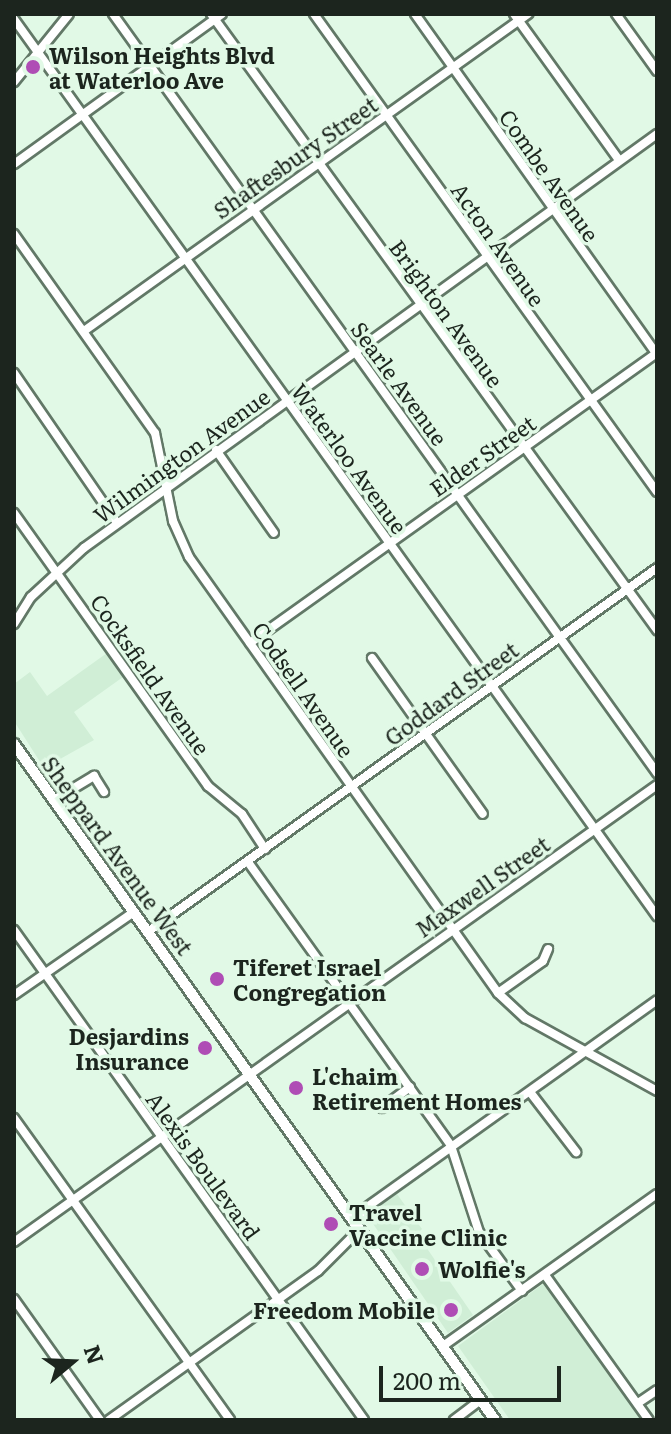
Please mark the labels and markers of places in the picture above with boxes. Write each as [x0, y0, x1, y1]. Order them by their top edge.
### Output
place label: Wilson Heights Blvd at Waterloo Ave [49, 41, 275, 92]
marker: Wilson Heights Blvd at Waterloo Ave [24, 58, 42, 76]
place label: Tiferet Israel Congregation [233, 953, 386, 1004]
marker: Tiferet Israel Congregation [208, 970, 226, 988]
place label: Desjardins Insurance [69, 1022, 189, 1074]
marker: Desjardins Insurance [196, 1039, 214, 1057]
place label: L'chaim Retirement Homes [312, 1062, 521, 1114]
marker: L'chaim Retirement Homes [287, 1079, 305, 1097]
place label: Travel Vaccine Clinic [349, 1198, 507, 1250]
marker: Travel Vaccine Clinic [320, 1213, 342, 1235]
place label: Wolfie's [438, 1256, 526, 1282]
marker: Wolfie's [413, 1260, 431, 1278]
place label: Freedom Mobile [253, 1297, 435, 1323]
marker: Freedom Mobile [442, 1301, 460, 1319]

